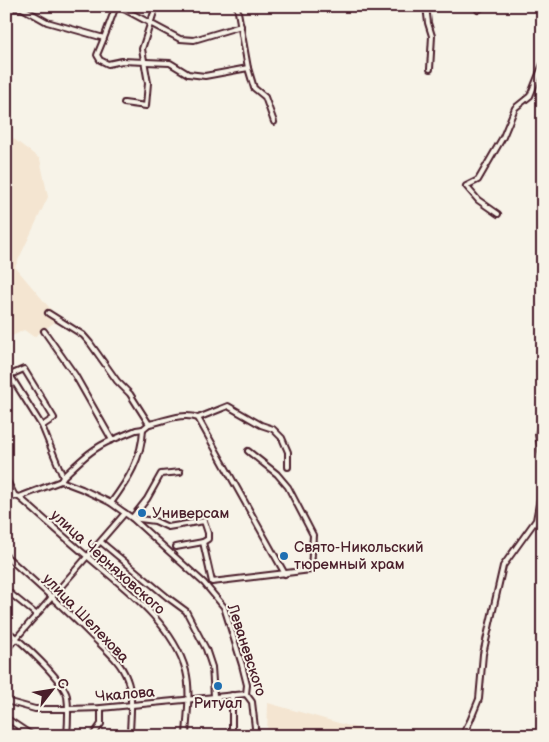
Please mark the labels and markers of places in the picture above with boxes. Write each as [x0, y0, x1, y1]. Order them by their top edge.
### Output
place label: Универсам [152, 504, 229, 523]
marker: Универсам [136, 507, 148, 519]
place label: Свято-Никольский тюремный храм [294, 538, 423, 574]
marker: Свято-Никольский тюремный храм [278, 550, 290, 562]
marker: Ритуал [212, 680, 224, 692]
place label: Ритуал [193, 694, 243, 713]

